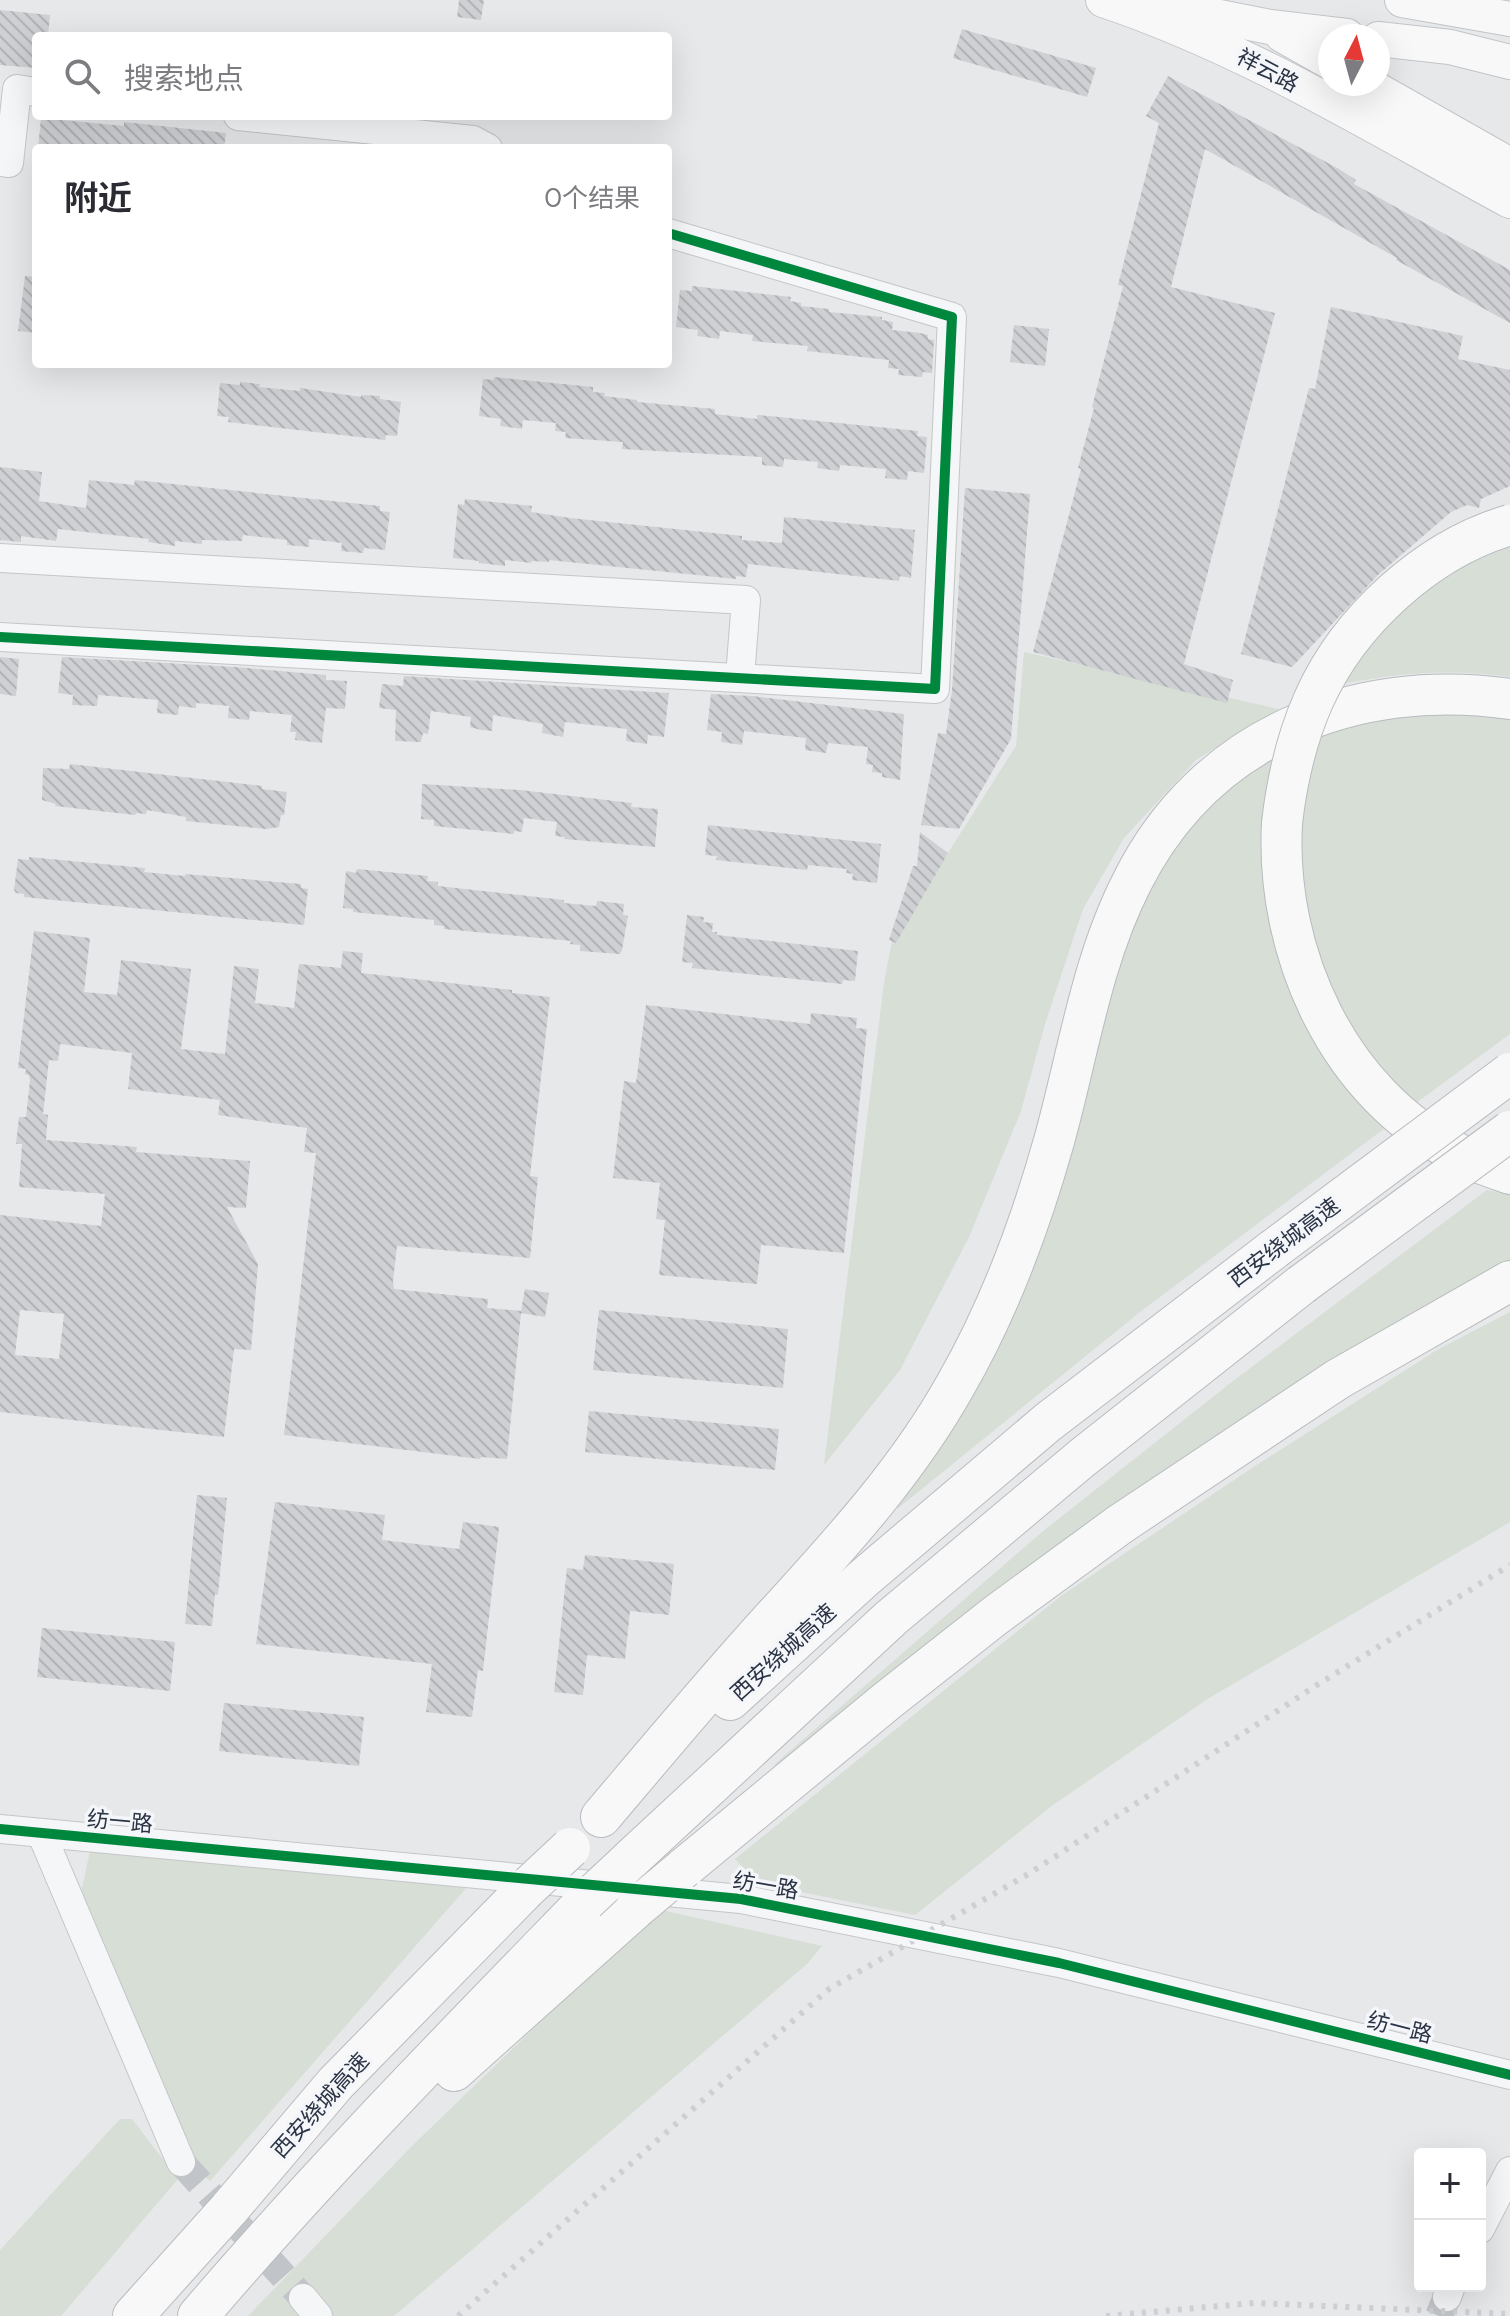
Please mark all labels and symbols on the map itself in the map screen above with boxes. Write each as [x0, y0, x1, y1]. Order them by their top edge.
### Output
north arrow [1318, 24, 1390, 96]
street label: 祥云路 [1232, 42, 1304, 99]
street label: 西安绕城高速 [1223, 1191, 1346, 1294]
street label: 西安绕城高速 [725, 1597, 842, 1707]
street label: 纺一路 [86, 1804, 154, 1839]
street label: 纺一路 [731, 1865, 801, 1906]
street label: 纺一路 [1364, 2005, 1435, 2050]
street label: 西安绕城高速 [265, 2047, 375, 2164]

